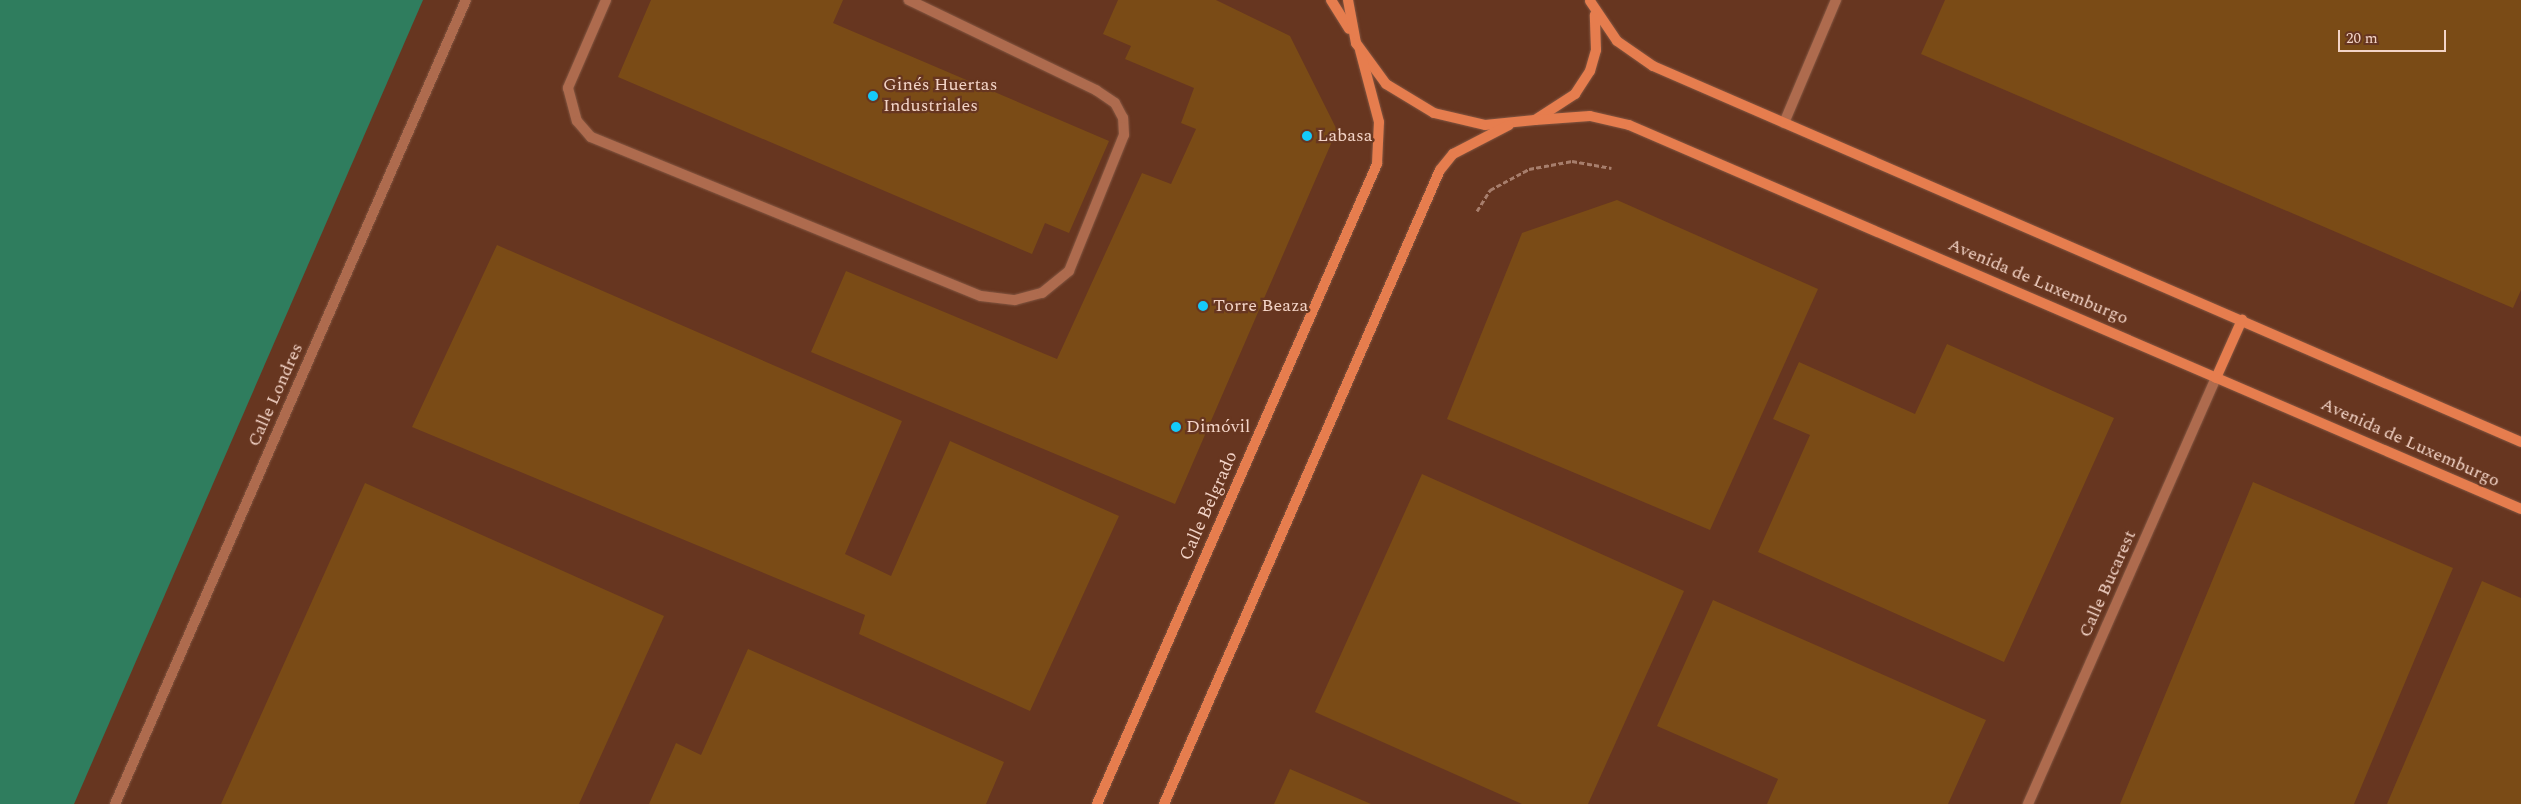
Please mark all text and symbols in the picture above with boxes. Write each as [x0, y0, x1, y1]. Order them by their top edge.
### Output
scale bar [2341, 20, 2448, 52]
text: 20 m [2346, 27, 2378, 50]
place label: Ginés Huertas Industriales [883, 75, 997, 118]
marker: Ginés Huertas Industriales [867, 90, 879, 102]
place label: Labasa [1317, 125, 1373, 147]
marker: Labasa [1301, 130, 1313, 142]
street label: Avenida de Luxemburgo [1945, 234, 2131, 330]
place label: Torre Beaza [1213, 295, 1308, 317]
marker: Torre Beaza [1197, 300, 1209, 312]
street label: Calle Londres [244, 340, 308, 450]
street label: Avenida de Luxemburgo [2317, 394, 2503, 492]
place label: Dimóvil [1186, 416, 1250, 438]
marker: Dimóvil [1170, 421, 1182, 433]
street label: Calle Belgrado [1175, 448, 1243, 564]
street label: Calle Bucarest [2075, 527, 2141, 641]

